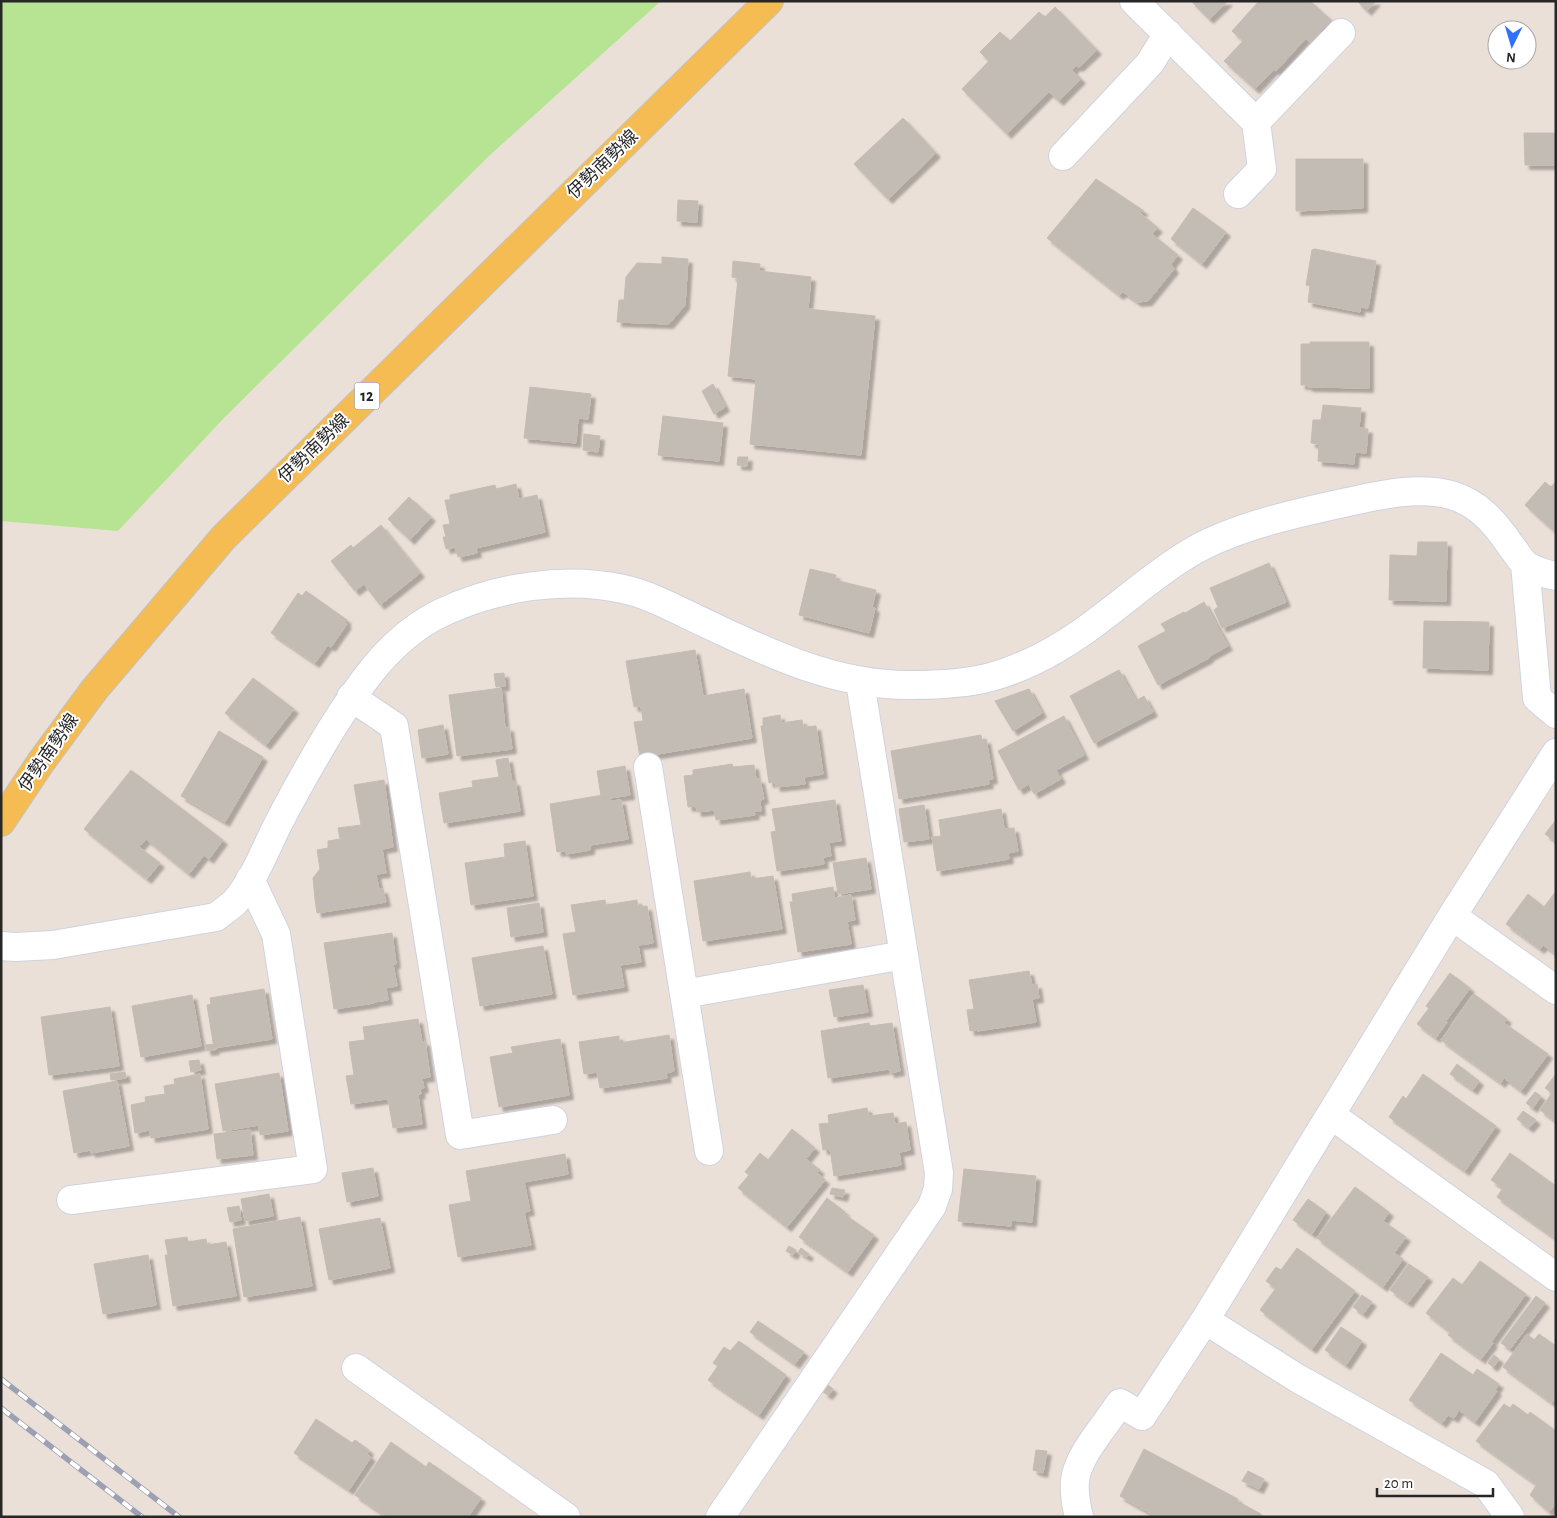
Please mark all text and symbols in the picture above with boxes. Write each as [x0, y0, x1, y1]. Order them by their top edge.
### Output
north arrow [1487, 20, 1537, 70]
text: N [1505, 50, 1516, 64]
street label: 伊勢南勢線 [563, 126, 642, 203]
road number: 12 [354, 382, 380, 410]
street label: 伊勢南勢線 [274, 410, 353, 487]
street label: 伊勢南勢線 [14, 710, 82, 795]
scale bar [1377, 1466, 1493, 1498]
text: 20 m [1384, 1476, 1413, 1491]

